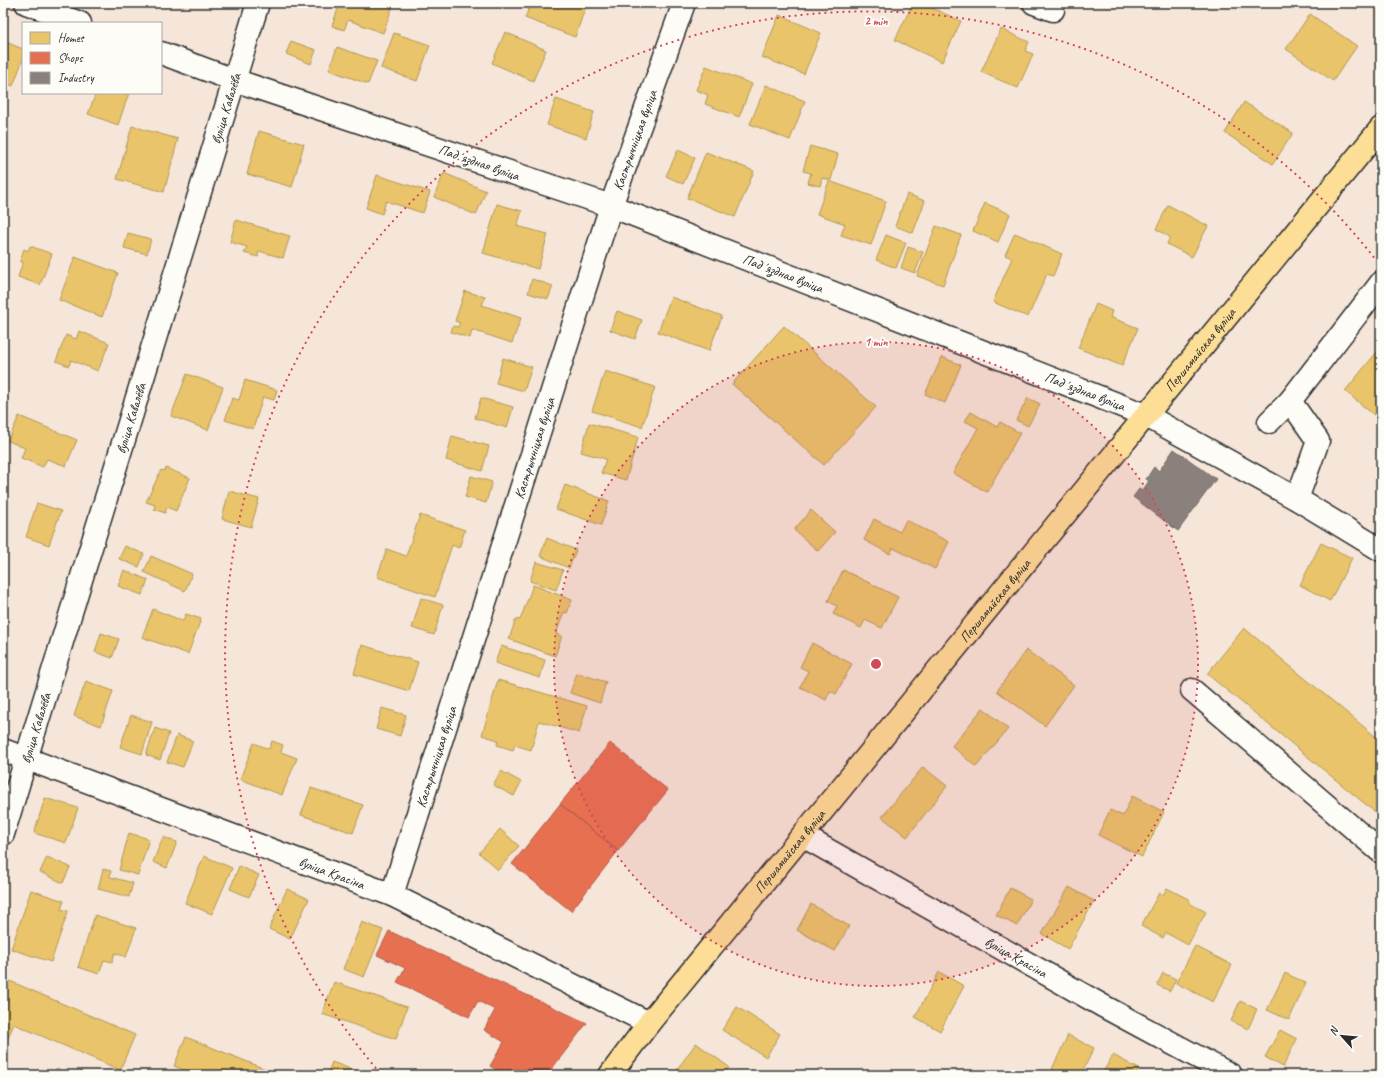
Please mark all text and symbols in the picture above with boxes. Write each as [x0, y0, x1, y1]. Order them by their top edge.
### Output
text: 2 min [865, 13, 888, 29]
legend [22, 22, 162, 94]
text: Homes [58, 30, 85, 46]
text: Shops [58, 50, 83, 66]
text: Industry [58, 70, 95, 86]
street label: вуліца Кавалёва [207, 70, 245, 146]
street label: Кастрычніцкая вуліца [609, 87, 661, 193]
street label: Падʼяздная вуліца [436, 141, 522, 185]
street label: Падʼяздная вуліца [740, 250, 826, 297]
street label: Першамайская вуліца [1161, 304, 1240, 395]
text: 1 min [865, 334, 888, 350]
street label: Падʼяздная вуліца [1042, 368, 1128, 415]
street label: вуліца Кавалёва [112, 380, 150, 456]
street label: Кастрычніцкая вуліца [511, 395, 559, 501]
street label: Першамайская вуліца [956, 555, 1035, 646]
centre of rings [869, 657, 883, 671]
street label: вуліца Кавалёва [17, 690, 55, 765]
street label: Кастрычніцкая вуліца [412, 703, 461, 810]
street label: Першамайская вуліца [751, 806, 830, 897]
street label: вуліца Красіна [297, 853, 368, 893]
street label: вуліца Красіна [982, 933, 1051, 982]
north arrow [1322, 1016, 1362, 1056]
text: N [1325, 1023, 1342, 1038]

